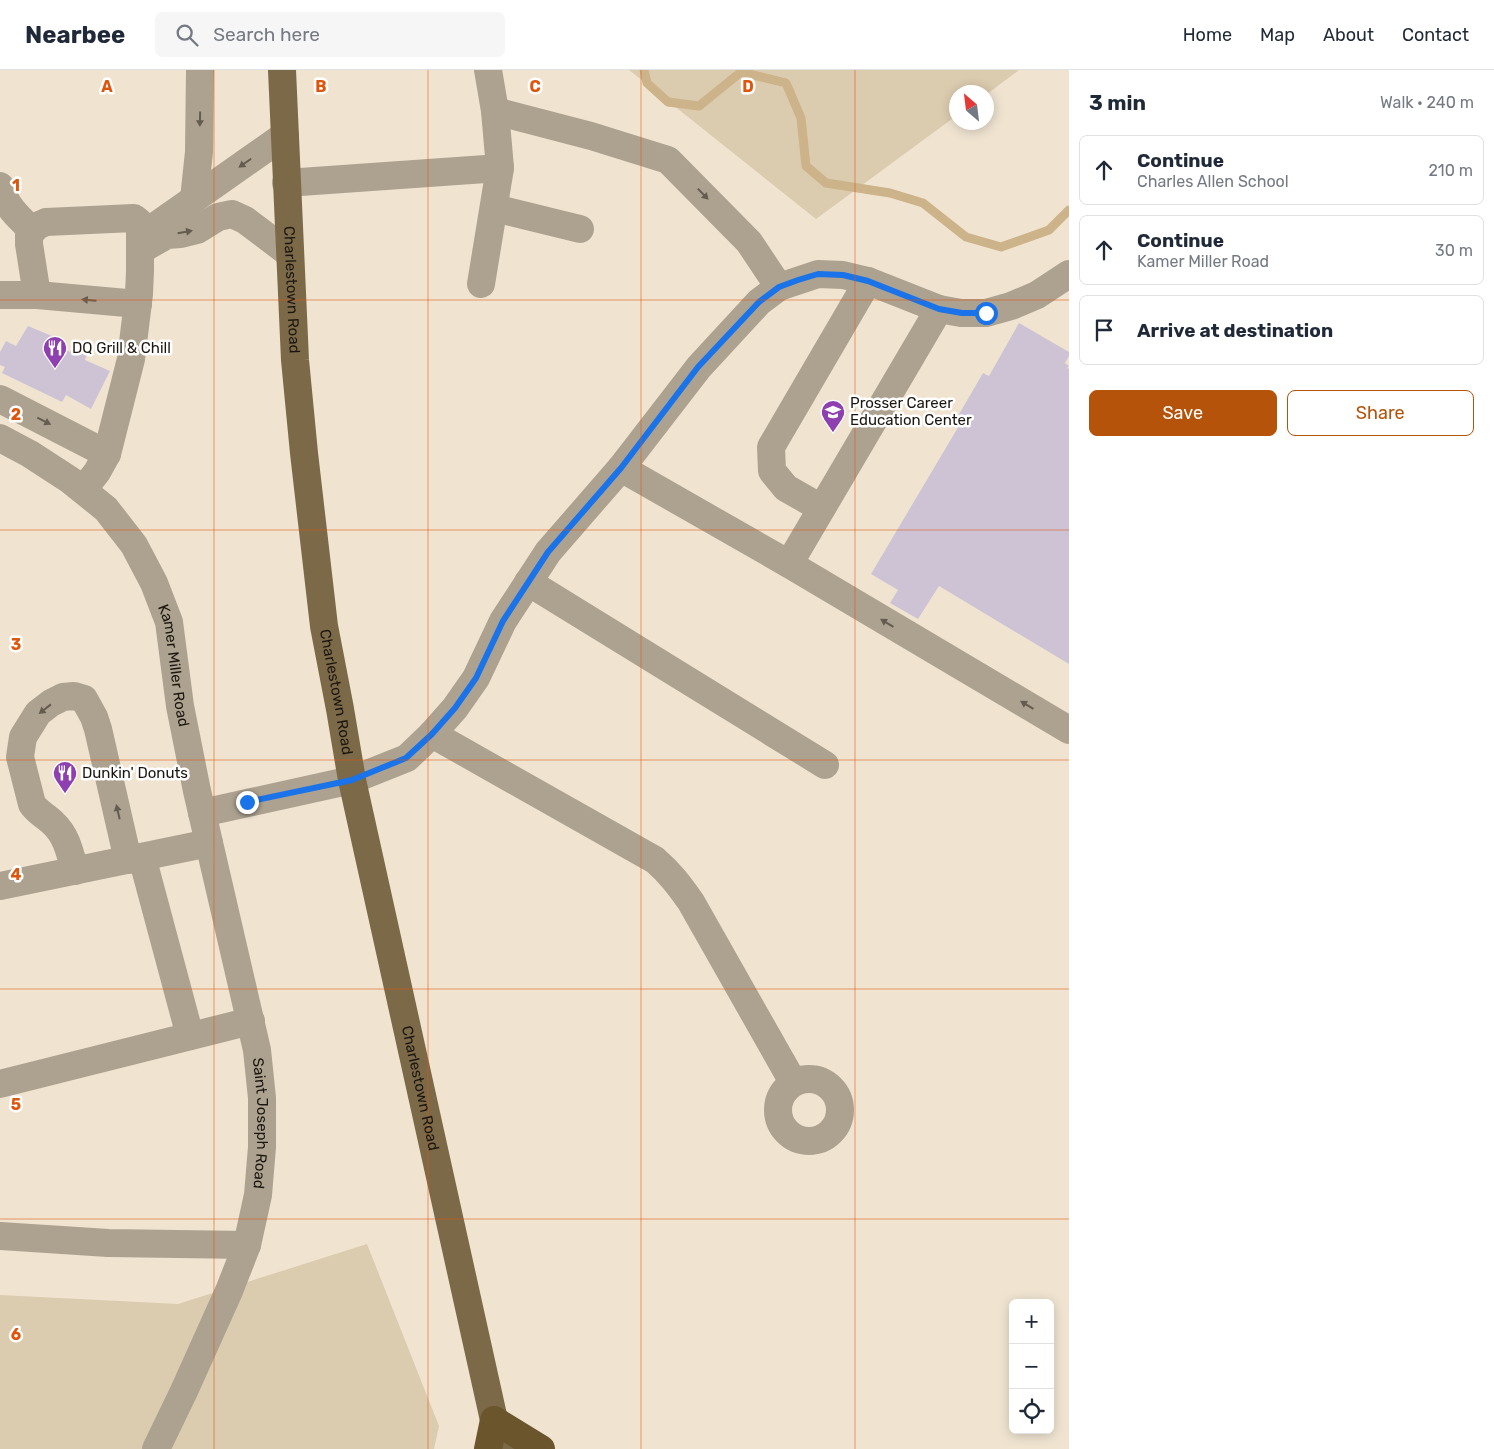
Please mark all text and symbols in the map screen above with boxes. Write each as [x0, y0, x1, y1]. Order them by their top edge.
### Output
search box [155, 12, 505, 57]
text: Nearbee [25, 21, 125, 49]
icon: search [173, 21, 201, 49]
text: Search here [213, 23, 320, 46]
text: Home [1183, 24, 1232, 46]
text: Map [1260, 24, 1295, 46]
text: About [1323, 24, 1374, 46]
text: Contact [1402, 24, 1469, 46]
text: A [101, 77, 113, 96]
text: B [315, 77, 327, 96]
text: C [529, 77, 541, 96]
text: D [742, 77, 754, 96]
north arrow [949, 85, 994, 130]
text: 3 min [1089, 90, 1146, 115]
text: Walk · 240 m [1380, 93, 1474, 112]
one-way arrow [195, 111, 203, 127]
text: Continue [1137, 149, 1224, 172]
icon: ahead [1090, 156, 1118, 184]
one-way arrow [238, 158, 252, 168]
text: 210 m [1428, 161, 1473, 180]
text: Charles Allen School [1137, 172, 1289, 191]
text: 1 [12, 176, 20, 195]
one-way arrow [696, 188, 708, 200]
street label: Charlestown Road [280, 226, 304, 354]
one-way arrow [177, 228, 193, 236]
text: Continue [1137, 229, 1224, 252]
icon: ahead [1090, 236, 1118, 264]
text: 30 m [1435, 241, 1473, 260]
text: Kamer Miller Road [1137, 252, 1269, 271]
one-way arrow [81, 295, 97, 303]
route start [975, 302, 998, 325]
icon: arrive [1090, 316, 1118, 344]
text: Arrive at destination [1137, 319, 1333, 342]
restaurant icon: DQ Grill & Chill [42, 335, 68, 369]
place label: DQ Grill & Chill [72, 339, 171, 357]
button: Save [1089, 390, 1277, 436]
button: Share [1287, 390, 1474, 436]
place label: Prosser Career Education Center [850, 394, 972, 429]
school or university icon: Prosser Career Education Center [820, 399, 846, 433]
text: 2 [11, 405, 21, 424]
one-way arrow [36, 417, 51, 425]
street label: Kamer Miller Road [154, 602, 193, 728]
one-way arrow [881, 618, 894, 627]
street label: Charlestown Road [316, 628, 357, 756]
text: 3 [11, 635, 21, 654]
one-way arrow [1021, 701, 1034, 710]
one-way arrow [39, 703, 52, 714]
restaurant icon: Dunkin' Donuts [52, 760, 78, 794]
place label: Dunkin' Donuts [82, 764, 188, 782]
route end [236, 791, 259, 814]
one-way arrow [113, 804, 121, 820]
text: 4 [11, 865, 22, 884]
street label: Charlestown Road [398, 1024, 443, 1152]
street label: Saint Joseph Road [249, 1057, 271, 1190]
text: 5 [11, 1095, 21, 1114]
map controls [1009, 1299, 1054, 1434]
button: + [1009, 1299, 1054, 1344]
text: 6 [11, 1325, 21, 1344]
button: − [1009, 1344, 1054, 1389]
button: locate [1009, 1389, 1054, 1434]

